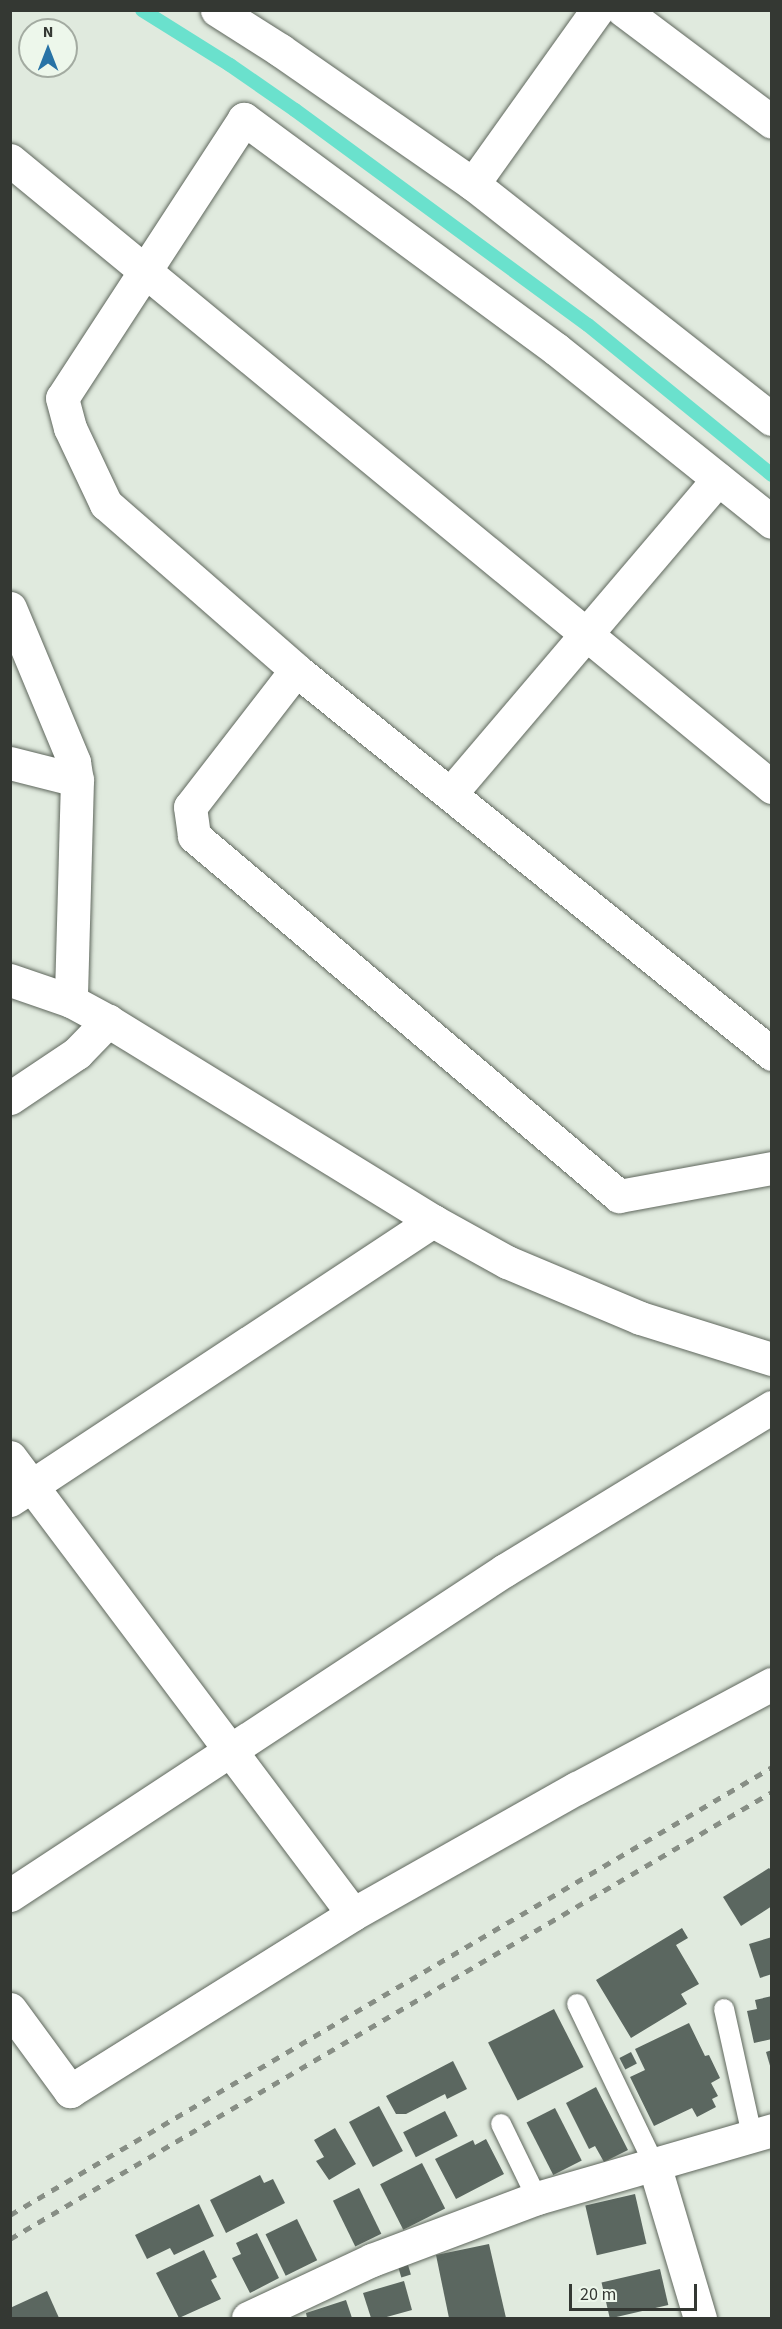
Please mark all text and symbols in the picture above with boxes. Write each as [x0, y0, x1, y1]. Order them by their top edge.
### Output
north arrow [18, 18, 78, 78]
text: N [43, 21, 53, 43]
scale bar [572, 2272, 700, 2310]
text: 20 m [580, 2282, 616, 2307]

